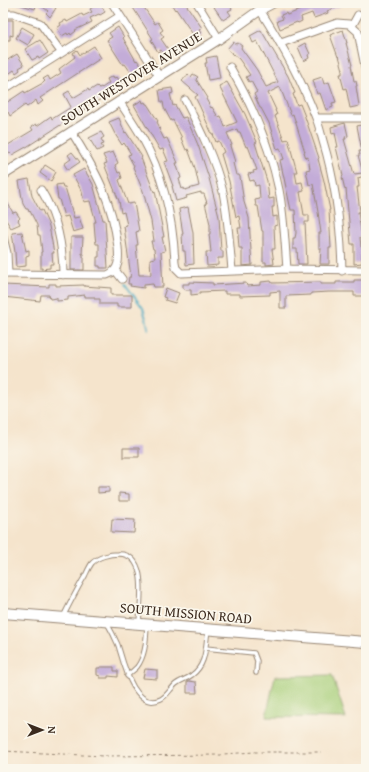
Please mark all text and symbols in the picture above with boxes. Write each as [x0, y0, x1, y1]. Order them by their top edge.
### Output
street label: SOUTH WESTOVER AVENUE [57, 26, 205, 130]
street label: SOUTH MISSION ROAD [119, 597, 253, 629]
north arrow [22, 710, 62, 750]
text: N [44, 726, 60, 734]

